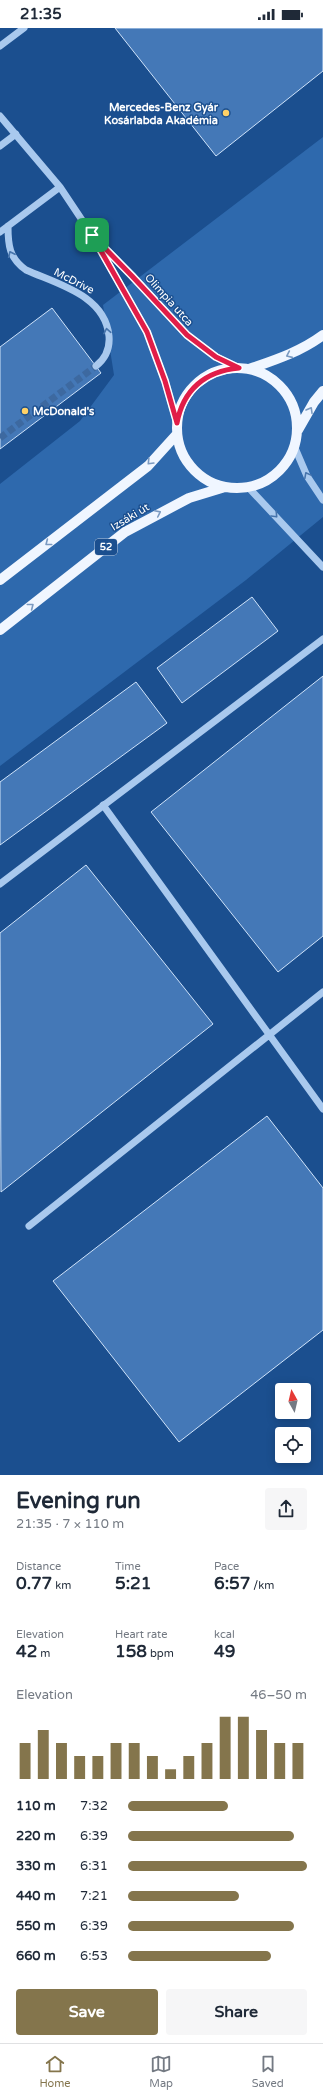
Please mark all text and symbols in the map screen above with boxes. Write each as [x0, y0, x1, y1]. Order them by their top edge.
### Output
text: 21:35 [20, 5, 62, 23]
place label: Mercedes-Benz Gyár Kosárlabda Akadémia [104, 101, 219, 127]
marker: Mercedes-Benz Gyár Kosárlabda Akadémia [221, 108, 231, 118]
pin [75, 218, 109, 252]
icon: arrive [81, 224, 103, 246]
one-way arrow [8, 250, 16, 258]
street label: McDrive [52, 265, 96, 297]
street label: Olimpia utca [142, 271, 196, 329]
one-way arrow [104, 328, 112, 335]
one-way arrow [286, 350, 294, 358]
place label: McDonald's [33, 405, 95, 418]
marker: McDonald's [20, 406, 30, 416]
one-way arrow [305, 407, 312, 414]
one-way arrow [148, 457, 155, 465]
one-way arrow [305, 472, 312, 479]
street label: Izsáki út [108, 500, 152, 534]
one-way arrow [271, 510, 278, 518]
one-way arrow [154, 511, 162, 518]
one-way arrow [46, 538, 53, 545]
road number: 52 [95, 539, 117, 555]
one-way arrow [26, 603, 33, 610]
north arrow [275, 1383, 311, 1419]
map controls [275, 1383, 311, 1463]
button: locate [275, 1427, 311, 1463]
text: Evening run [16, 1488, 141, 1514]
button: share [265, 1488, 307, 1530]
text: 21:35 · 7 × 110 m [16, 1516, 124, 1532]
text: Distance [16, 1560, 61, 1573]
text: Time [115, 1560, 141, 1573]
text: Pace [214, 1560, 239, 1573]
text: 0.77 [16, 1573, 52, 1594]
text: 5:21 [115, 1573, 151, 1594]
text: 6:57 [214, 1573, 250, 1594]
text: km [52, 1579, 71, 1592]
text: /km [250, 1579, 274, 1592]
text: Elevation [16, 1628, 64, 1641]
text: Heart rate [115, 1628, 167, 1641]
text: kcal [214, 1628, 235, 1641]
text: 42 [16, 1641, 37, 1662]
text: 158 [115, 1641, 147, 1662]
text: 49 [214, 1641, 235, 1662]
text: m [37, 1647, 50, 1660]
text: bpm [147, 1647, 174, 1660]
text: Elevation [16, 1687, 73, 1703]
text: 46–50 m [250, 1687, 307, 1703]
text: 110 m [16, 1798, 56, 1814]
text: 7:32 [80, 1798, 108, 1814]
text: 220 m [16, 1828, 56, 1844]
text: 6:39 [80, 1828, 108, 1844]
text: 330 m [16, 1858, 56, 1874]
text: 6:31 [80, 1858, 108, 1874]
text: 440 m [16, 1888, 56, 1904]
text: 7:21 [80, 1888, 108, 1904]
text: 550 m [16, 1918, 56, 1934]
text: 6:39 [80, 1918, 108, 1934]
text: 660 m [16, 1948, 56, 1964]
text: 6:53 [80, 1948, 108, 1964]
button: Save [16, 1989, 158, 2035]
button: Share [166, 1989, 307, 2035]
tab: Home [39, 2053, 71, 2090]
tab: Map [149, 2053, 173, 2090]
tab: Saved [252, 2053, 284, 2090]

